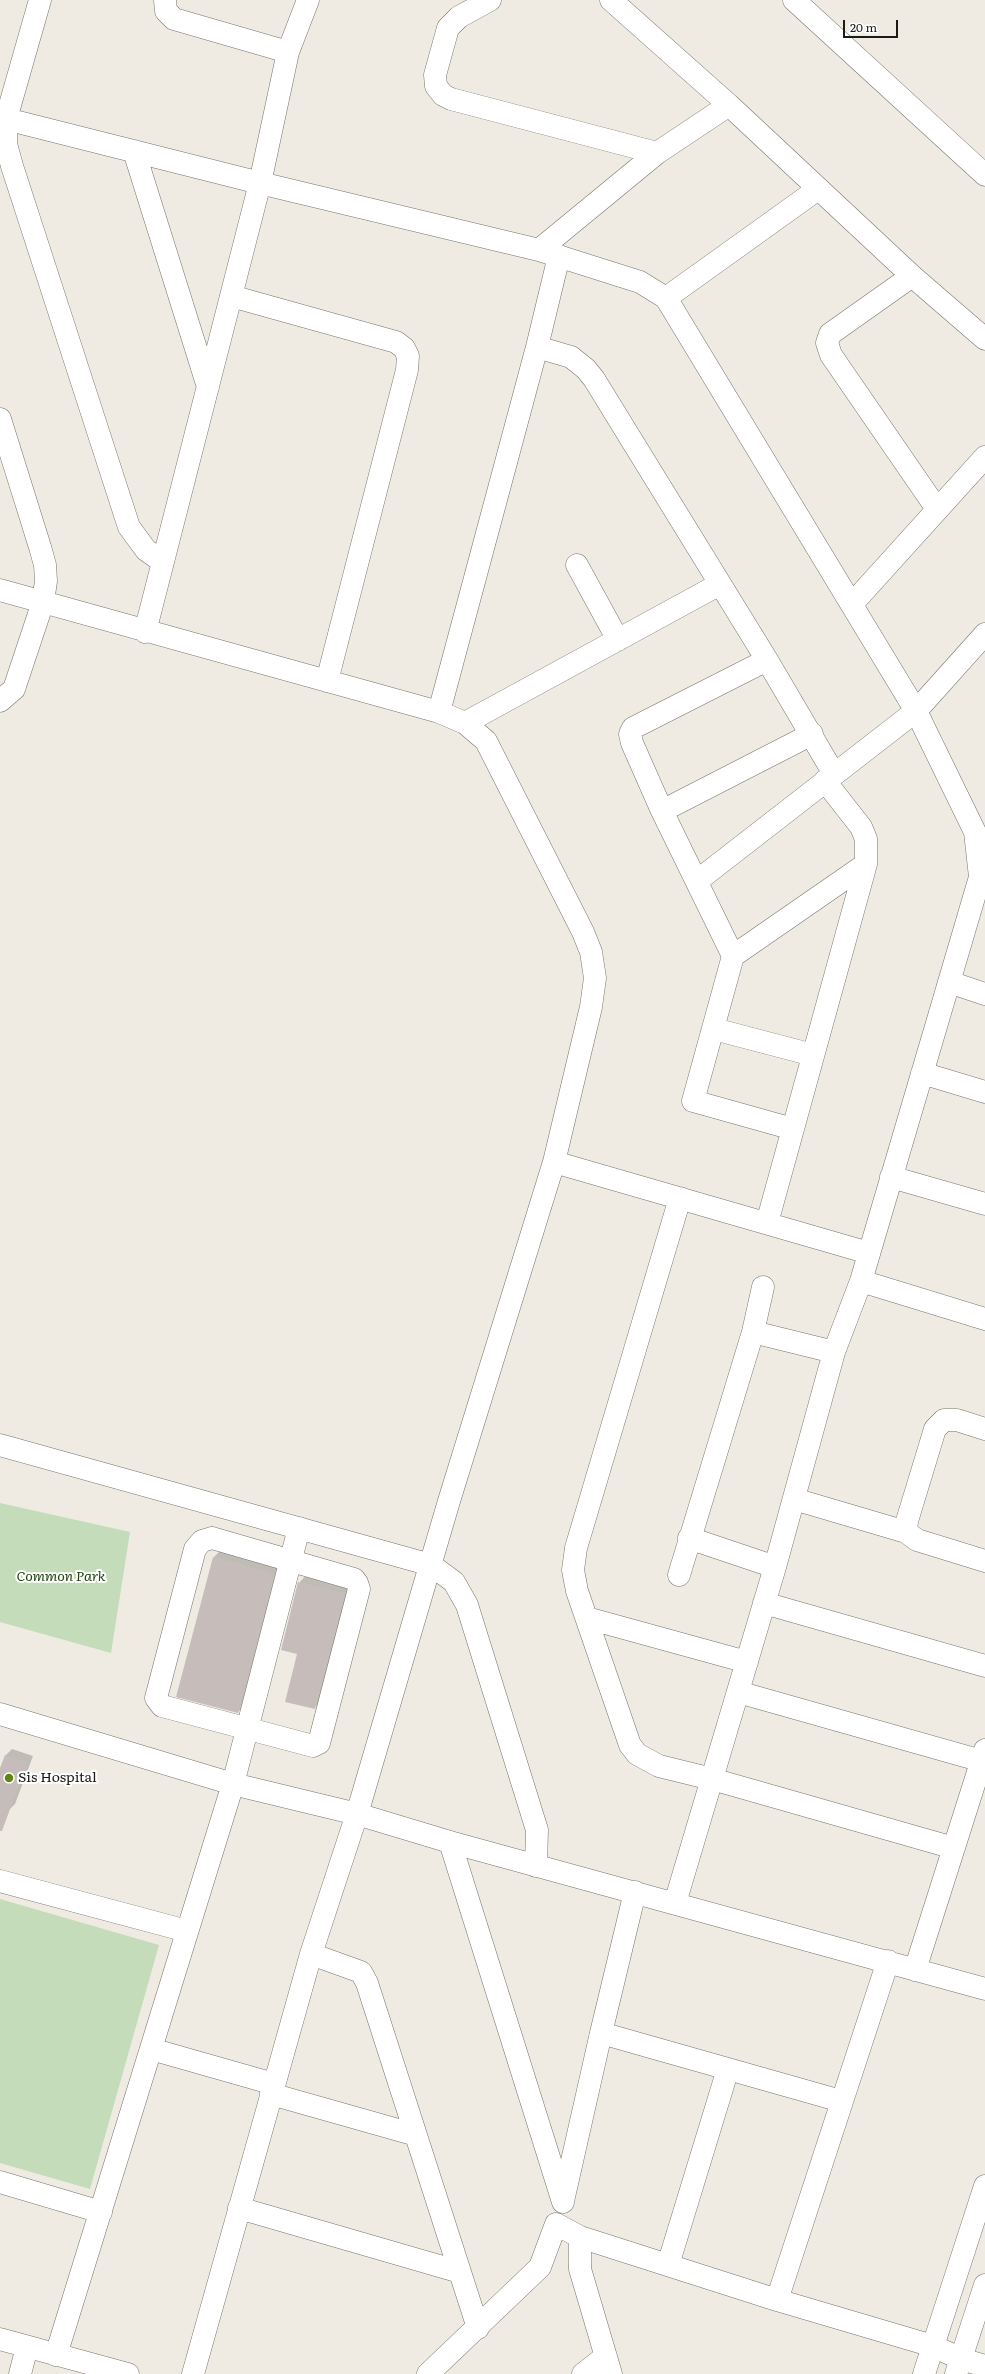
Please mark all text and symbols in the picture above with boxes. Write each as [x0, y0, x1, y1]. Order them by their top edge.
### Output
scale bar [845, 12, 900, 38]
text: 20 m [850, 18, 877, 36]
park label: Common Park [16, 1569, 106, 1585]
place label: Sis Hospital [18, 1770, 97, 1786]
marker: Sis Hospital [3, 1772, 15, 1784]

